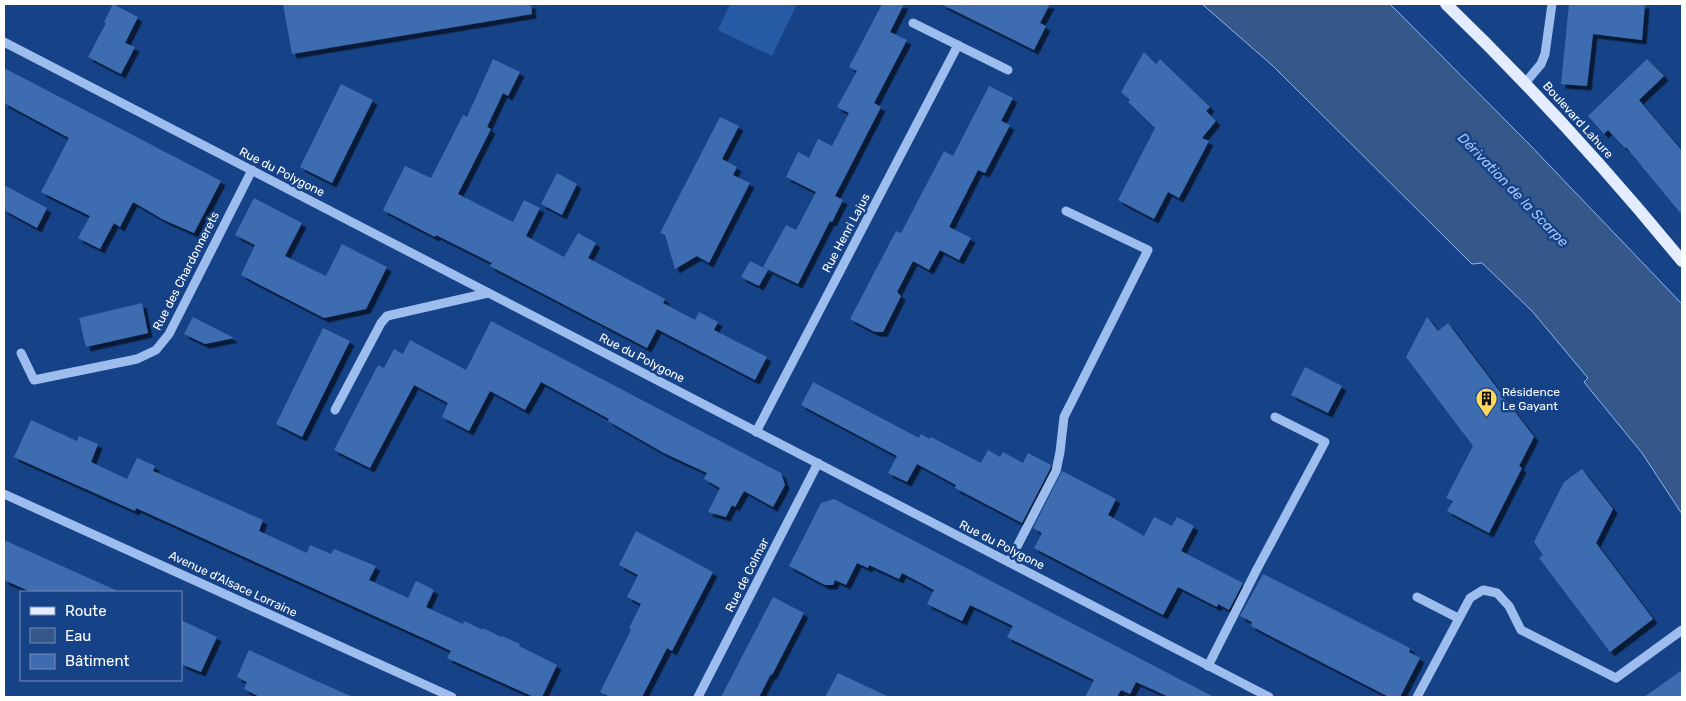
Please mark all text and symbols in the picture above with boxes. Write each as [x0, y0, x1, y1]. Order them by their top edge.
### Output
street label: Boulevard Lahure [1540, 79, 1616, 161]
water label: Dérivation de la Scarpe [1454, 130, 1572, 251]
street label: Rue du Polygone [237, 144, 327, 200]
street label: Rue Henri Lajus [819, 191, 873, 275]
street label: Rue des Chardonnerets [150, 209, 222, 333]
street label: Rue du Polygone [597, 330, 687, 386]
place label: Résidence Le Gayant [1502, 385, 1560, 413]
building icon: Résidence Le Gayant [1474, 387, 1498, 418]
street label: Rue du Polygone [957, 517, 1047, 573]
street label: Rue de Colmar [722, 535, 772, 614]
street label: Avenue d'Alsace Lorraine [167, 548, 300, 620]
legend [20, 591, 182, 681]
text: Route [65, 602, 107, 620]
text: Eau [65, 627, 91, 645]
text: Bâtiment [65, 652, 129, 670]

